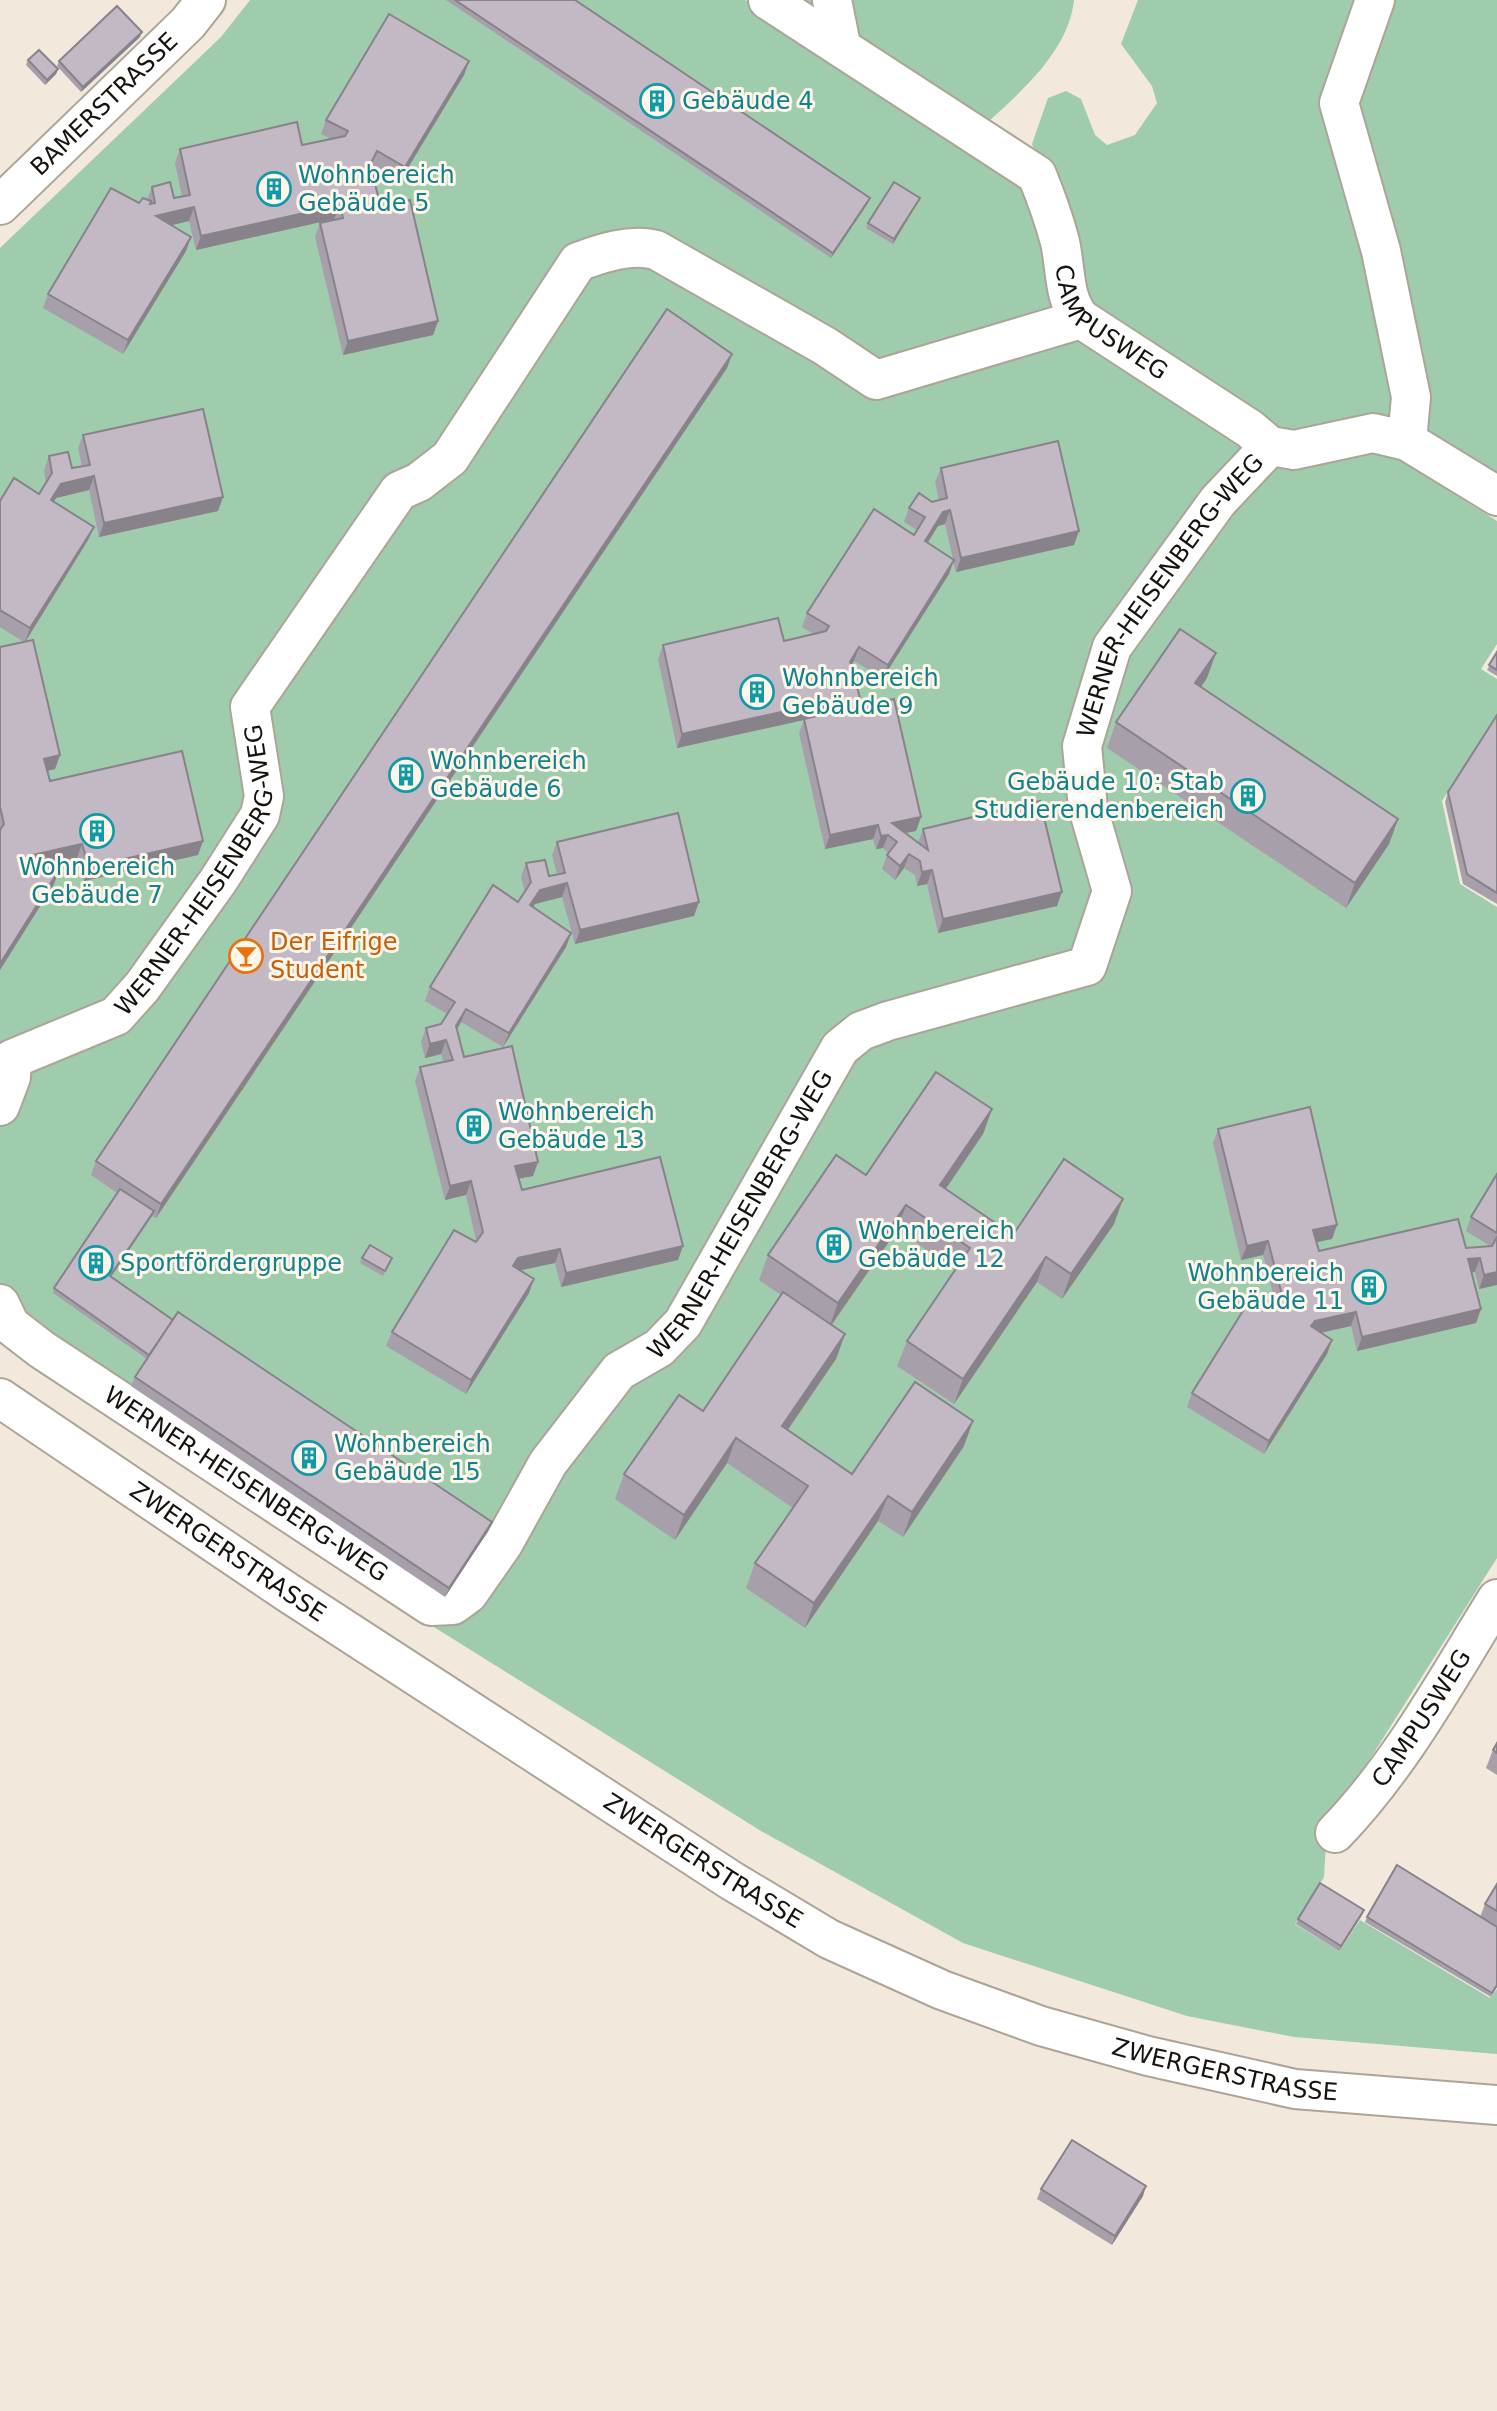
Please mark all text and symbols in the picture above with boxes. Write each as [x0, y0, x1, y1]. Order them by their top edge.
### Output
street label: BAMERSTRASSE [25, 27, 183, 181]
building icon: Gebäude 4 [638, 82, 676, 120]
place label: Gebäude 4 [682, 87, 813, 115]
place label: Wohnbereich Gebäude 5 [298, 161, 455, 217]
building icon: Wohnbereich Gebäude 5 [255, 170, 293, 208]
street label: CAMPUSWEG [1050, 263, 1173, 386]
street label: WERNER-HEISENBERG-WEG [1071, 448, 1269, 741]
place label: Wohnbereich Gebäude 9 [782, 664, 939, 720]
building icon: Wohnbereich Gebäude 9 [738, 673, 776, 711]
street label: WERNER-HEISENBERG-WEG [109, 722, 279, 1021]
place label: Wohnbereich Gebäude 6 [430, 747, 587, 803]
building icon: Wohnbereich Gebäude 6 [387, 756, 425, 794]
place label: Gebäude 10: Stab Studierendenbereich [974, 768, 1224, 824]
building icon: Gebäude 10: Stab Studierendenbereich [1229, 777, 1267, 815]
building icon: Wohnbereich Gebäude 7 [78, 812, 116, 850]
place label: Wohnbereich Gebäude 7 [19, 853, 175, 909]
place label: Der Eifrige Student [270, 928, 398, 984]
bar icon: Der Eifrige Student [227, 937, 265, 975]
street label: WERNER-HEISENBERG-WEG [642, 1065, 838, 1365]
place label: Wohnbereich Gebäude 13 [498, 1098, 655, 1154]
building icon: Wohnbereich Gebäude 13 [455, 1107, 493, 1145]
place label: Wohnbereich Gebäude 12 [858, 1217, 1015, 1273]
building icon: Wohnbereich Gebäude 12 [815, 1226, 853, 1264]
building icon: Sportfördergruppe [77, 1244, 115, 1282]
place label: Sportfördergruppe [120, 1249, 342, 1277]
place label: Wohnbereich Gebäude 11 [1187, 1259, 1344, 1315]
building icon: Wohnbereich Gebäude 11 [1350, 1268, 1388, 1306]
street label: WERNER-HEISENBERG-WEG [99, 1381, 393, 1588]
place label: Wohnbereich Gebäude 15 [334, 1430, 491, 1486]
building icon: Wohnbereich Gebäude 15 [290, 1439, 328, 1477]
street label: ZWERGERSTRASSE [125, 1476, 331, 1628]
street label: CAMPUSWEG [1366, 1644, 1477, 1793]
street label: ZWERGERSTRASSE [598, 1787, 808, 1934]
street label: ZWERGERSTRASSE [1109, 2033, 1339, 2106]

